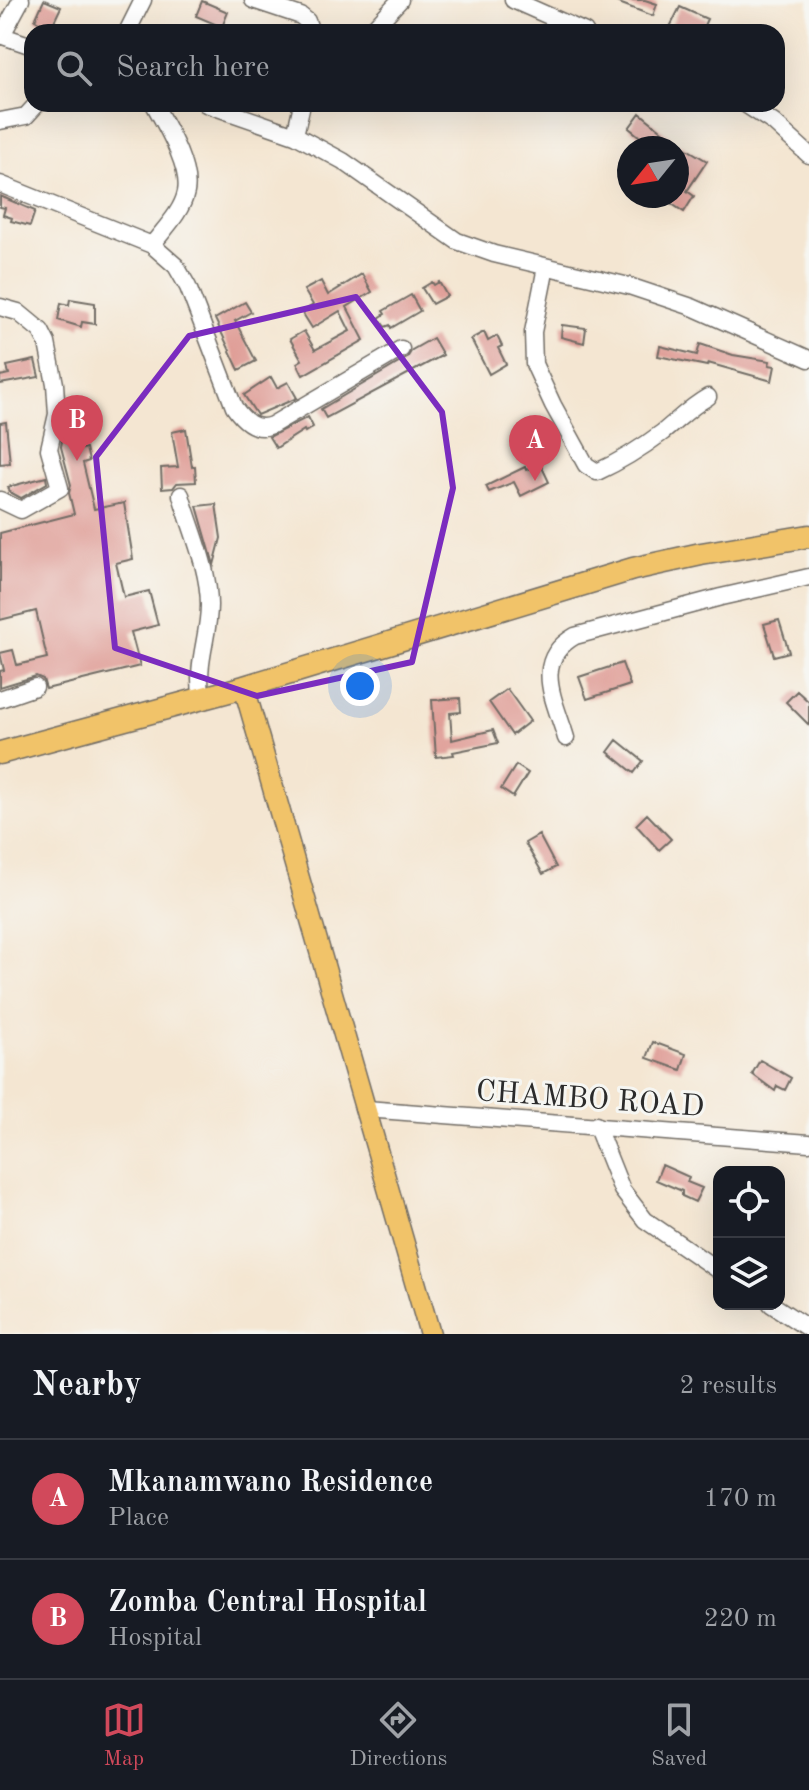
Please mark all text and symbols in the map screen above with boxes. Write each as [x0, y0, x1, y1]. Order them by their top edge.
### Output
search box [24, 24, 785, 112]
icon: search [52, 46, 96, 90]
text: Search here [116, 53, 270, 83]
north arrow [617, 136, 689, 208]
pin: B [51, 395, 103, 461]
pin: A [509, 415, 561, 481]
your location [340, 666, 380, 706]
street label: CHAMBO ROAD [475, 1077, 705, 1123]
map controls [713, 1166, 785, 1310]
button: locate [713, 1166, 785, 1238]
button: layers [713, 1238, 785, 1310]
text: Nearby [32, 1369, 142, 1403]
text: 2 results [679, 1373, 777, 1399]
text: Mkanamwano Residence [108, 1468, 433, 1498]
text: A [48, 1486, 68, 1512]
text: 170 m [704, 1486, 777, 1512]
text: Place [108, 1505, 169, 1531]
text: Zomba Central Hospital [108, 1588, 427, 1618]
text: B [49, 1606, 67, 1632]
text: 220 m [704, 1606, 777, 1632]
text: Hospital [108, 1625, 202, 1651]
tab: Map [102, 1698, 146, 1773]
tab: Directions [350, 1698, 447, 1773]
tab: Saved [651, 1698, 707, 1773]

